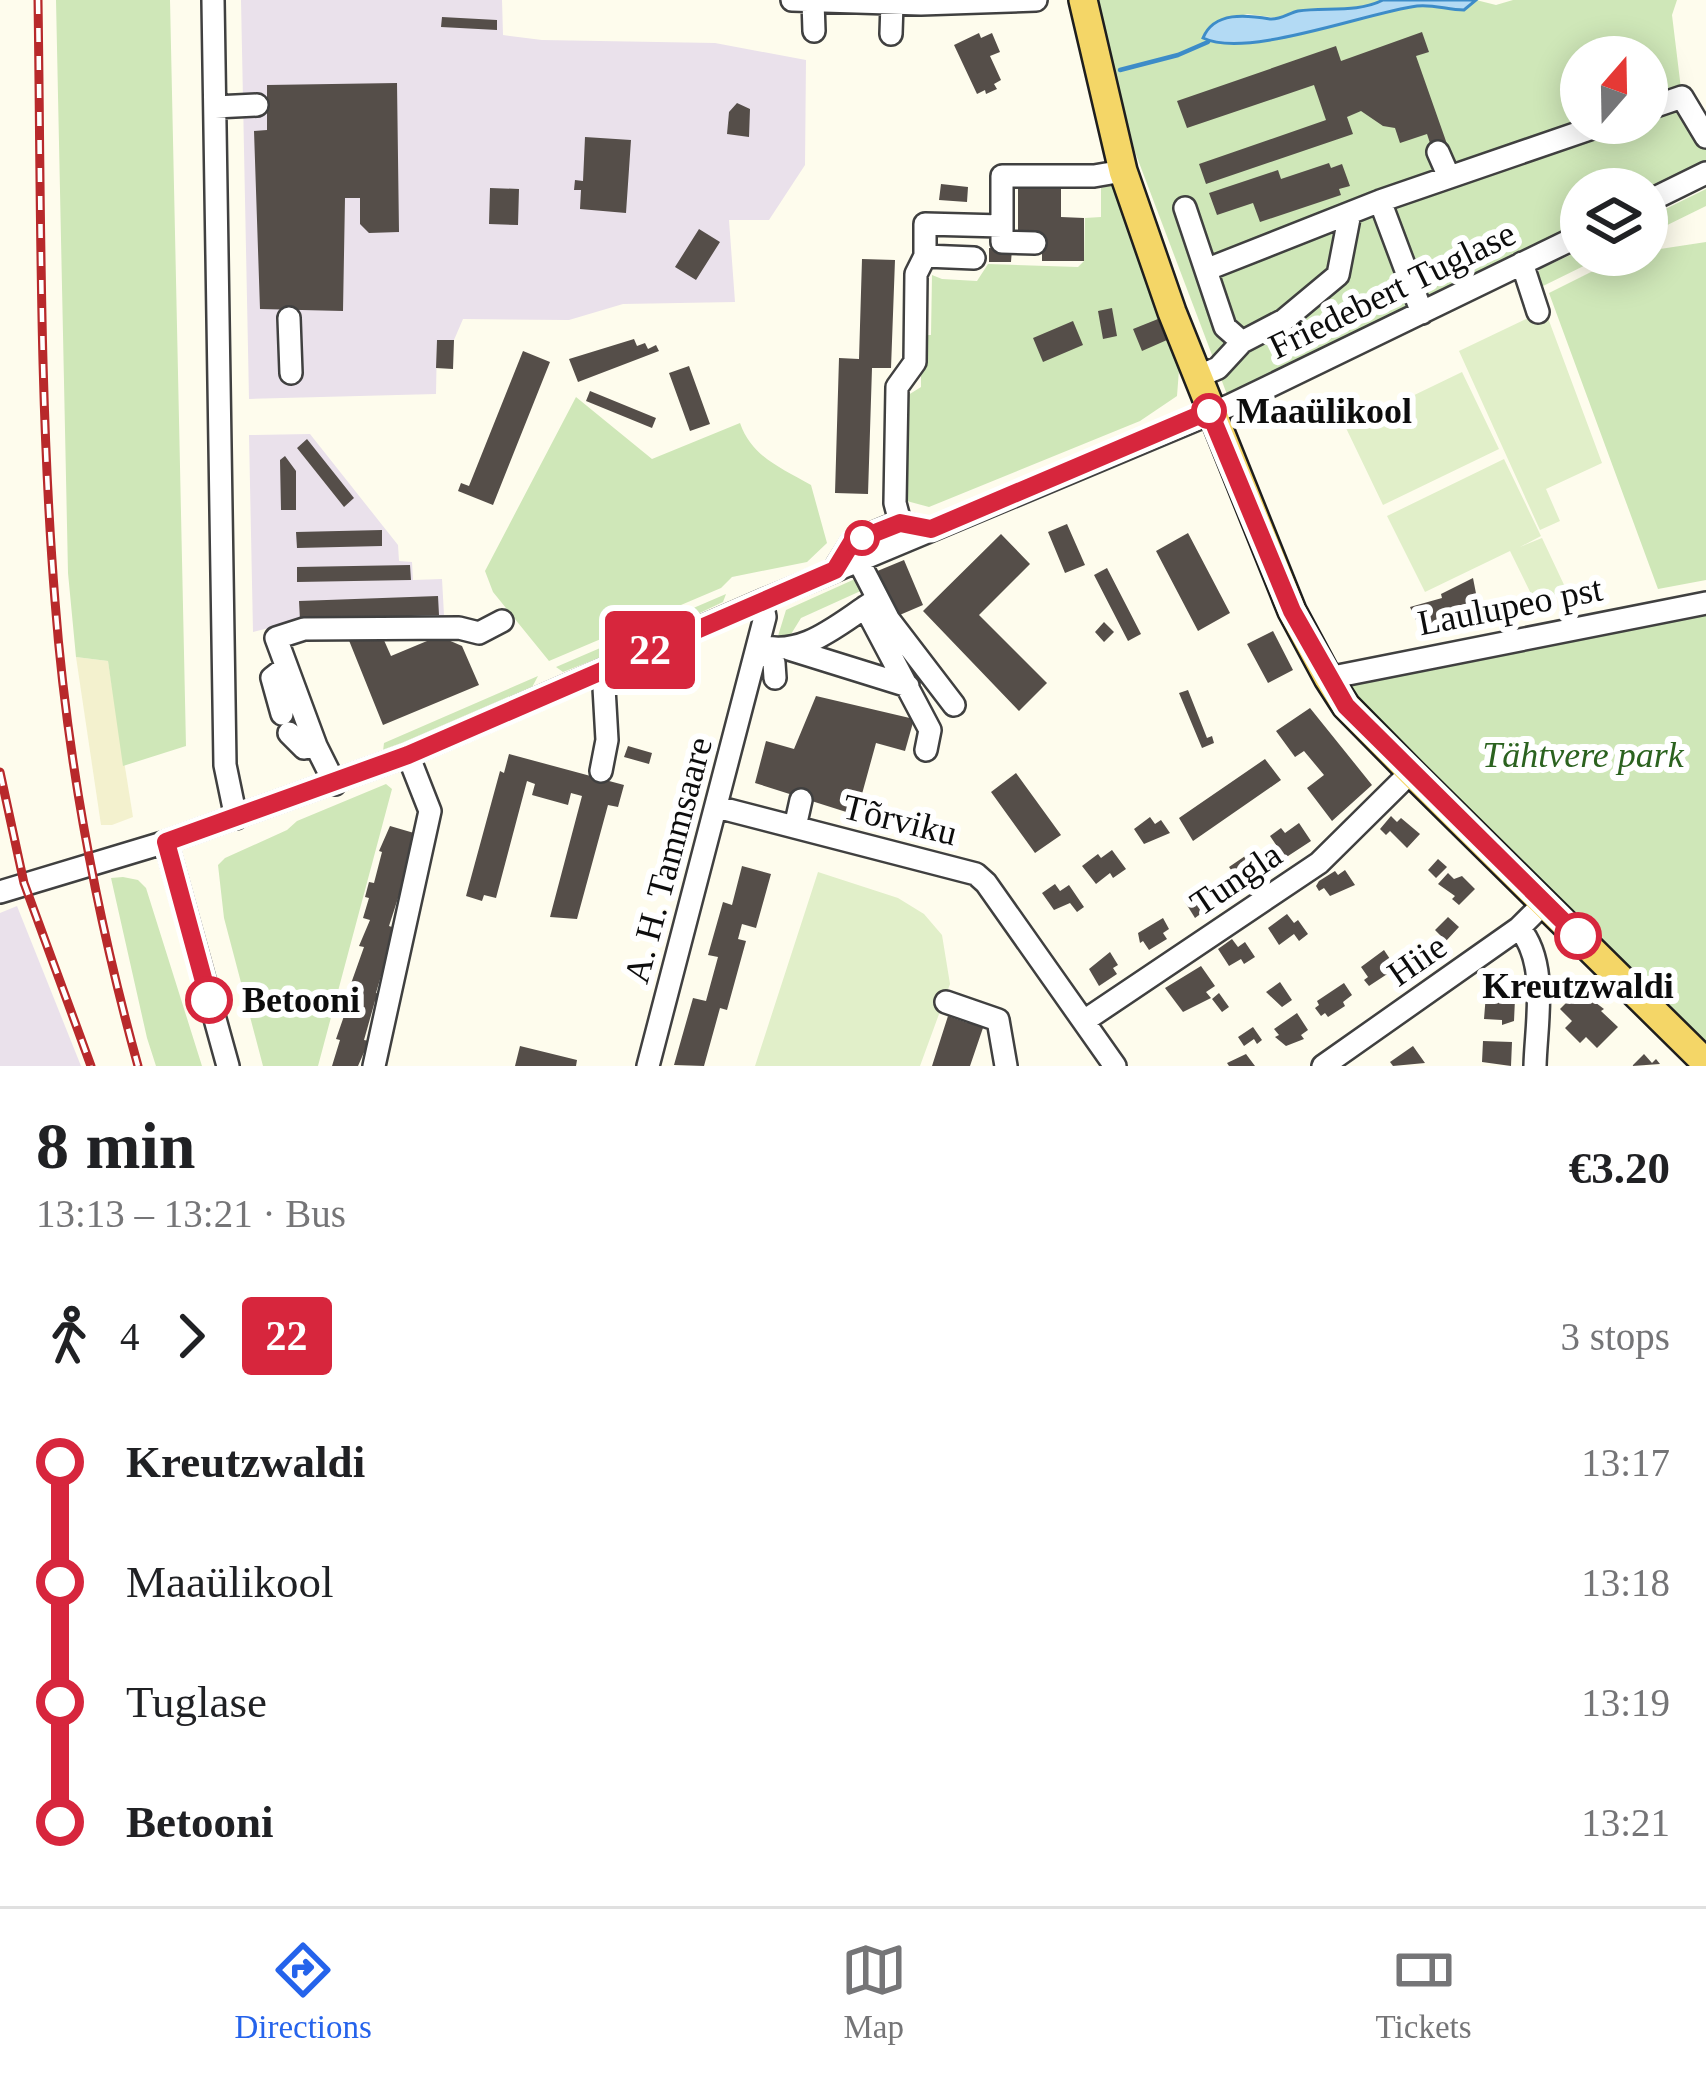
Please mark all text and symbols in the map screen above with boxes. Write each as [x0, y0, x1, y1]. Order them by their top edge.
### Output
north arrow [1560, 36, 1668, 144]
map controls [1560, 36, 1668, 276]
button: layers [1560, 168, 1668, 276]
street label: Friedebert Tuglase [1262, 213, 1522, 367]
place label: Maaülikool [1236, 391, 1412, 431]
marker: Maaülikool [1193, 395, 1225, 427]
unlabelled marker [846, 522, 878, 554]
street label: Laulupeo pst [1414, 569, 1606, 643]
line badge: 22 [596, 611, 704, 689]
text: 22 [629, 627, 671, 673]
street label: A. H. Tammsaare [616, 733, 720, 987]
park label: Tähtvere park [1482, 735, 1685, 775]
street label: Tõrviku [839, 787, 961, 853]
street label: Tungla [1183, 834, 1289, 924]
marker: Kreutzwaldi [1556, 914, 1600, 958]
street label: Hiie [1380, 926, 1454, 994]
place label: Kreutzwaldi [1482, 966, 1674, 1006]
marker: Betooni [187, 978, 231, 1022]
place label: Betooni [242, 980, 360, 1020]
text: 8 min [36, 1109, 196, 1182]
text: €3.20 [1569, 1143, 1670, 1193]
text: 13:13 – 13:21 · Bus [36, 1192, 346, 1235]
icon: walk [36, 1303, 102, 1369]
icon: forward [158, 1303, 224, 1369]
text: 22 [266, 1313, 308, 1359]
text: 4 [120, 1315, 140, 1358]
text: 3 stops [1561, 1315, 1670, 1358]
text: Kreutzwaldi [126, 1437, 365, 1487]
text: 13:17 [1581, 1441, 1670, 1484]
text: Maaülikool [126, 1557, 333, 1607]
text: 13:18 [1581, 1561, 1670, 1604]
text: Tuglase [126, 1677, 267, 1727]
text: 13:19 [1581, 1681, 1670, 1724]
text: Betooni [126, 1797, 274, 1847]
text: 13:21 [1581, 1801, 1670, 1844]
tab: Directions [234, 1937, 372, 2046]
tab: Map [841, 1937, 907, 2046]
tab: Tickets [1376, 1937, 1472, 2046]

